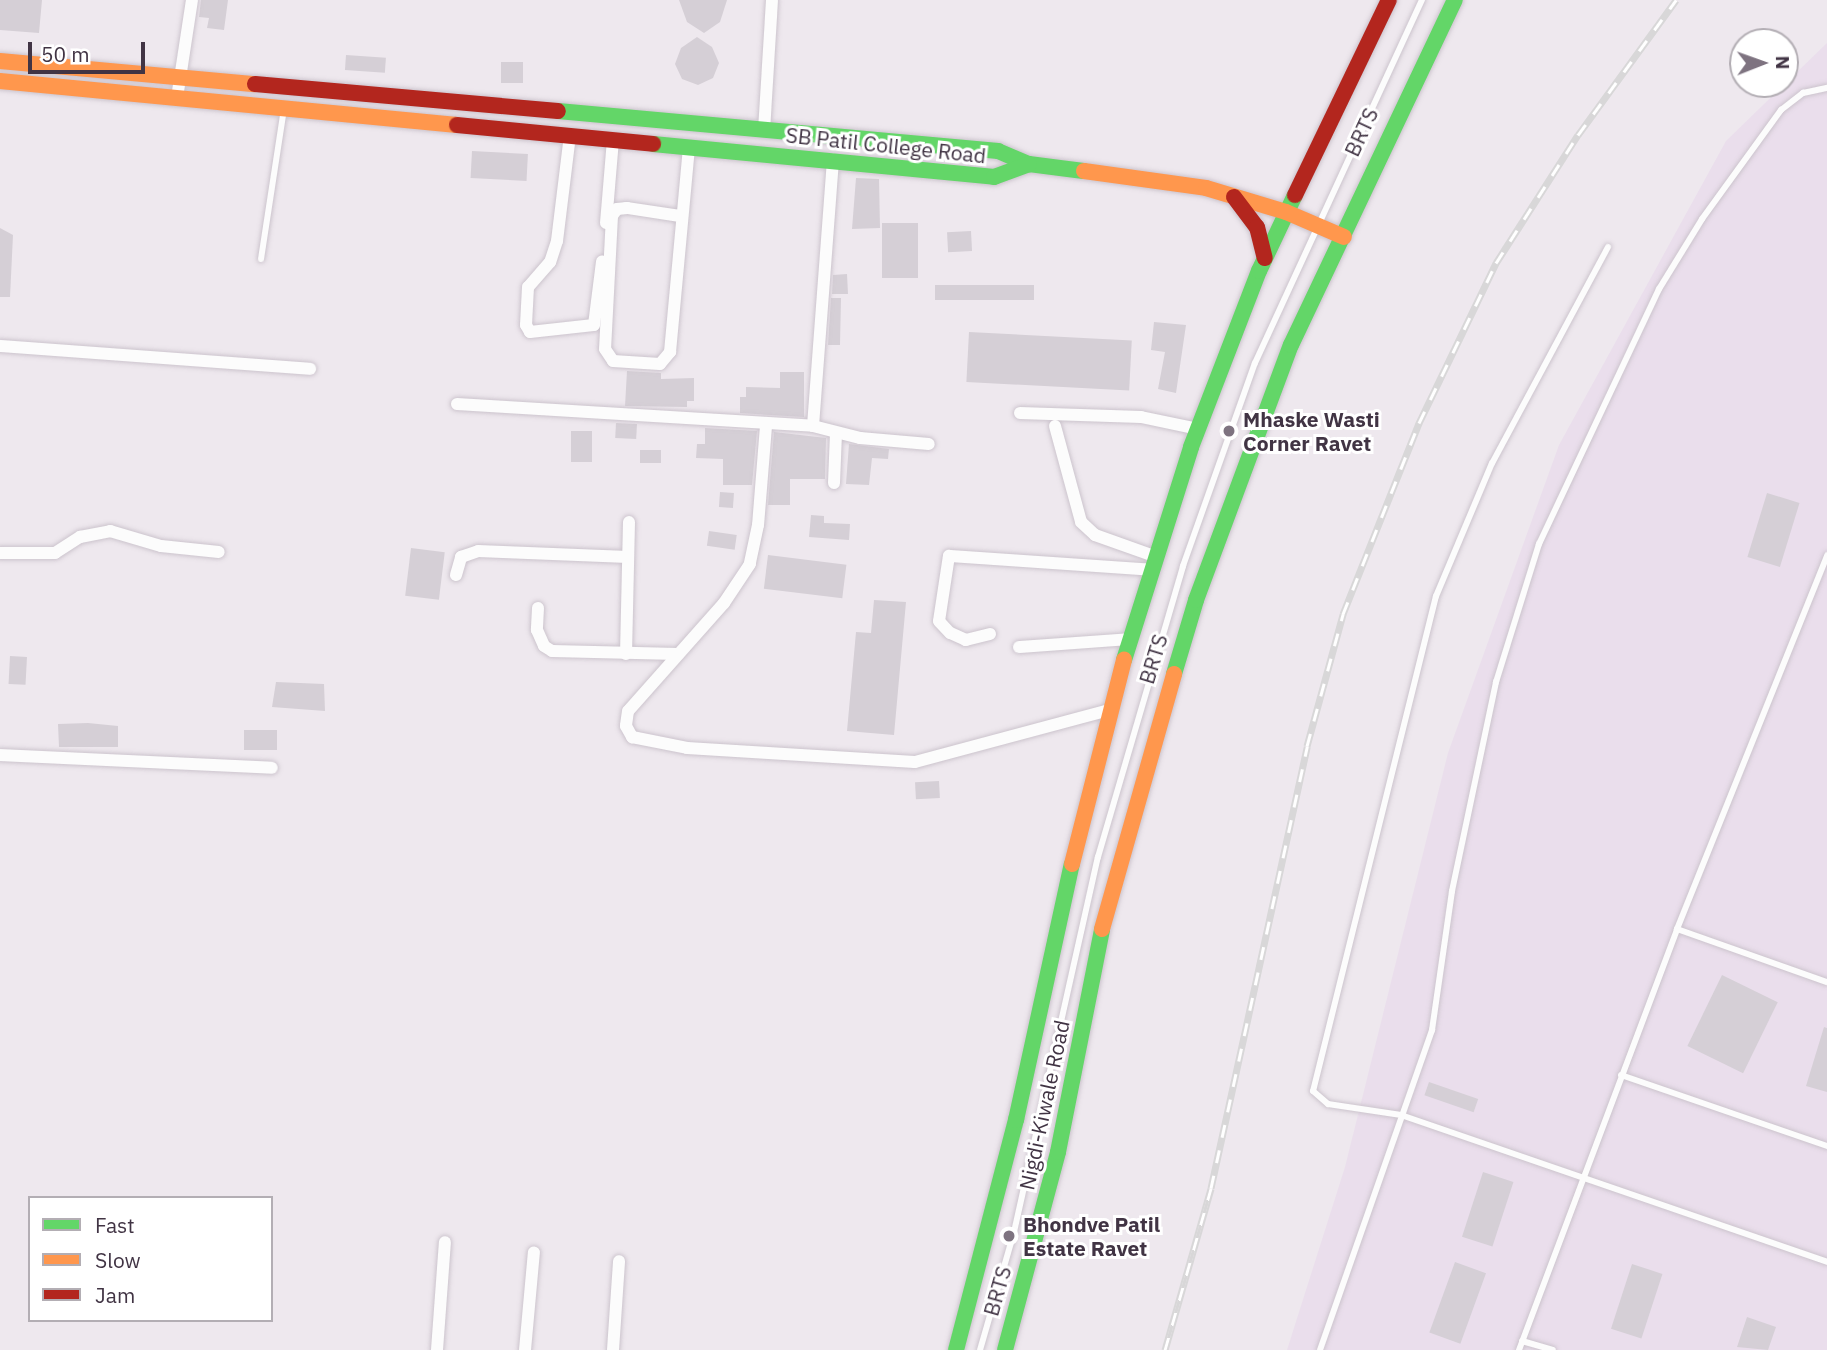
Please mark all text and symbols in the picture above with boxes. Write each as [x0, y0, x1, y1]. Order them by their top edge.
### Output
scale bar [32, 28, 149, 72]
north arrow [1729, 28, 1799, 98]
text: 50 m [41, 40, 90, 68]
text: N [1771, 56, 1795, 70]
street label: BRTS [1339, 104, 1383, 160]
street label: SB Patil College Road [785, 122, 987, 168]
place label: Mhaske Wasti Corner Ravet [1243, 406, 1380, 456]
marker: Mhaske Wasti Corner Ravet [1221, 423, 1237, 439]
street label: BRTS [1134, 631, 1172, 687]
street label: Nigdi-Kiwale Road [1014, 1018, 1074, 1192]
legend [28, 1196, 273, 1322]
text: Fast [95, 1211, 135, 1239]
place label: Bhondve Patil Estate Ravet [1023, 1211, 1160, 1261]
marker: Bhondve Patil Estate Ravet [1001, 1228, 1017, 1244]
text: Slow [95, 1246, 141, 1274]
street label: BRTS [978, 1263, 1016, 1319]
text: Jam [95, 1281, 135, 1309]

